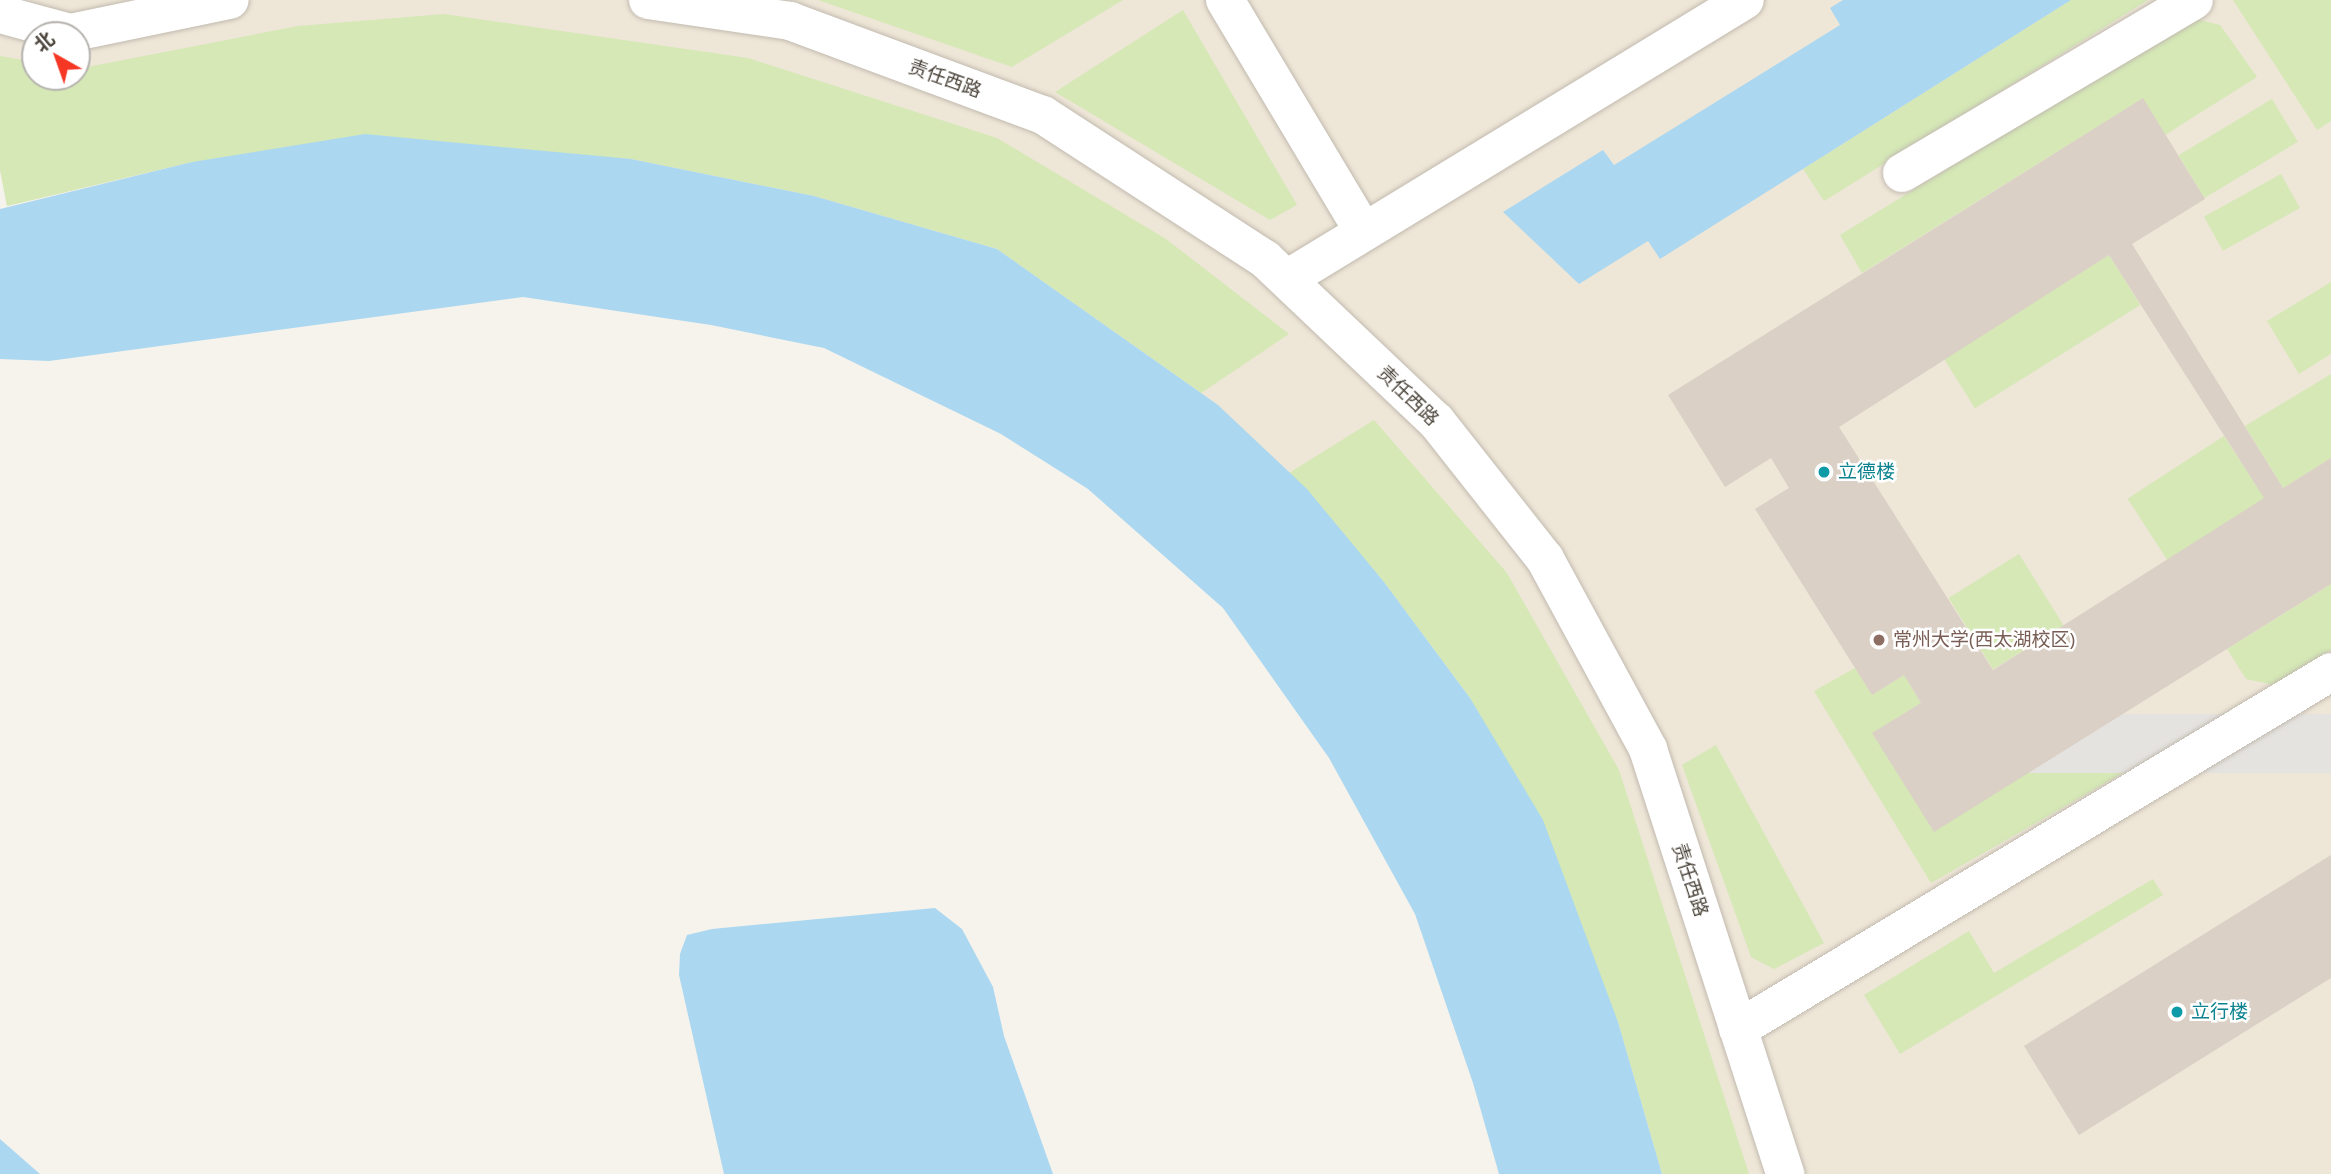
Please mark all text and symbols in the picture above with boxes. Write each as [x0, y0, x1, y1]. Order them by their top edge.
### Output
north arrow [21, 21, 91, 91]
text: 北 [28, 25, 59, 58]
street label: 责任西路 [905, 55, 985, 103]
street label: 责任西路 [1373, 361, 1443, 431]
place label: 立德楼 [1838, 461, 1895, 483]
marker: 立德楼 [1816, 464, 1832, 480]
place label: 常州大学(西太湖校区) [1893, 629, 2075, 651]
marker: 常州大学(西太湖校区) [1871, 632, 1887, 648]
street label: 责任西路 [1667, 840, 1713, 920]
place label: 立行楼 [2191, 1001, 2248, 1023]
marker: 立行楼 [2169, 1004, 2185, 1020]

